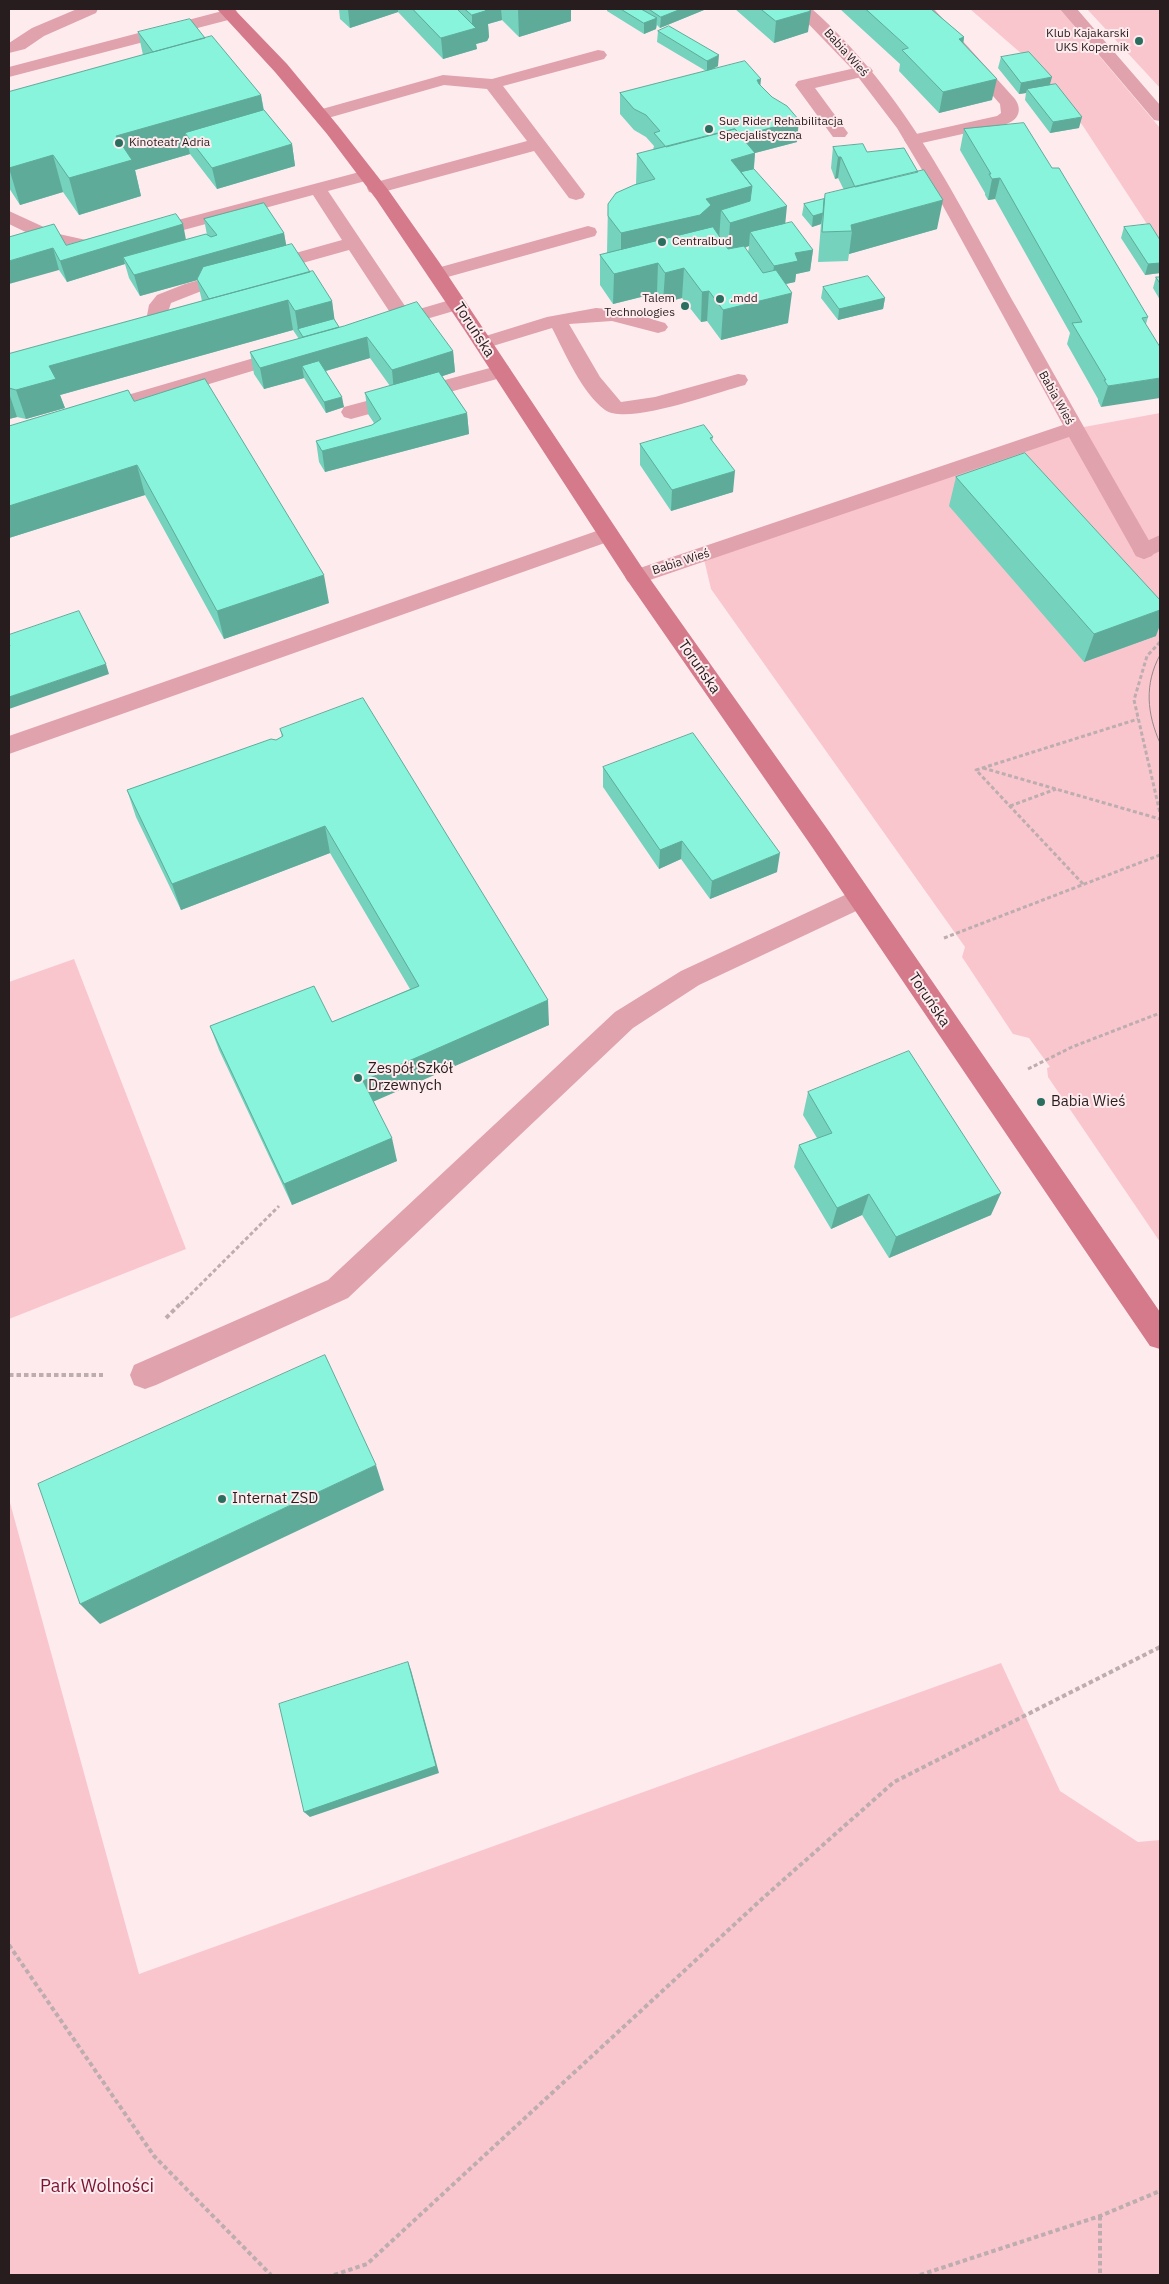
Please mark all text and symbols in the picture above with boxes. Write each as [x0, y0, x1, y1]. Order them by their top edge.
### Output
street label: Babia Wieś [821, 26, 871, 80]
place label: Klub Kajakarski UKS Kopernik [1046, 27, 1129, 55]
marker: Klub Kajakarski UKS Kopernik [1133, 35, 1145, 47]
place label: Sue Rider Rehabilitacja Specjalistyczna [719, 115, 843, 143]
marker: Sue Rider Rehabilitacja Specjalistyczna [703, 123, 715, 135]
place label: Kinoteatr Adria [129, 136, 210, 150]
marker: Kinoteatr Adria [113, 137, 125, 149]
place label: Centralbud [672, 235, 732, 249]
marker: Centralbud [656, 236, 668, 248]
place label: Talem Technologies [604, 292, 675, 320]
place label: .mdd [730, 292, 758, 306]
marker: .mdd [714, 293, 726, 305]
street label: Toruńska [450, 299, 498, 361]
marker: Talem Technologies [679, 300, 691, 312]
street label: Babia Wieś [1035, 368, 1077, 428]
street label: Babia Wieś [650, 546, 712, 578]
street label: Toruńska [674, 637, 724, 697]
street label: Toruńska [904, 969, 954, 1031]
place label: Zespół Szkół Drzewnych [368, 1060, 453, 1095]
marker: Zespół Szkół Drzewnych [352, 1072, 364, 1084]
place label: Babia Wieś [1051, 1093, 1125, 1111]
marker: Babia Wieś [1035, 1096, 1047, 1108]
place label: Internat ZSD [232, 1490, 318, 1508]
marker: Internat ZSD [216, 1493, 228, 1505]
park label: Park Wolności [40, 2176, 154, 2198]

